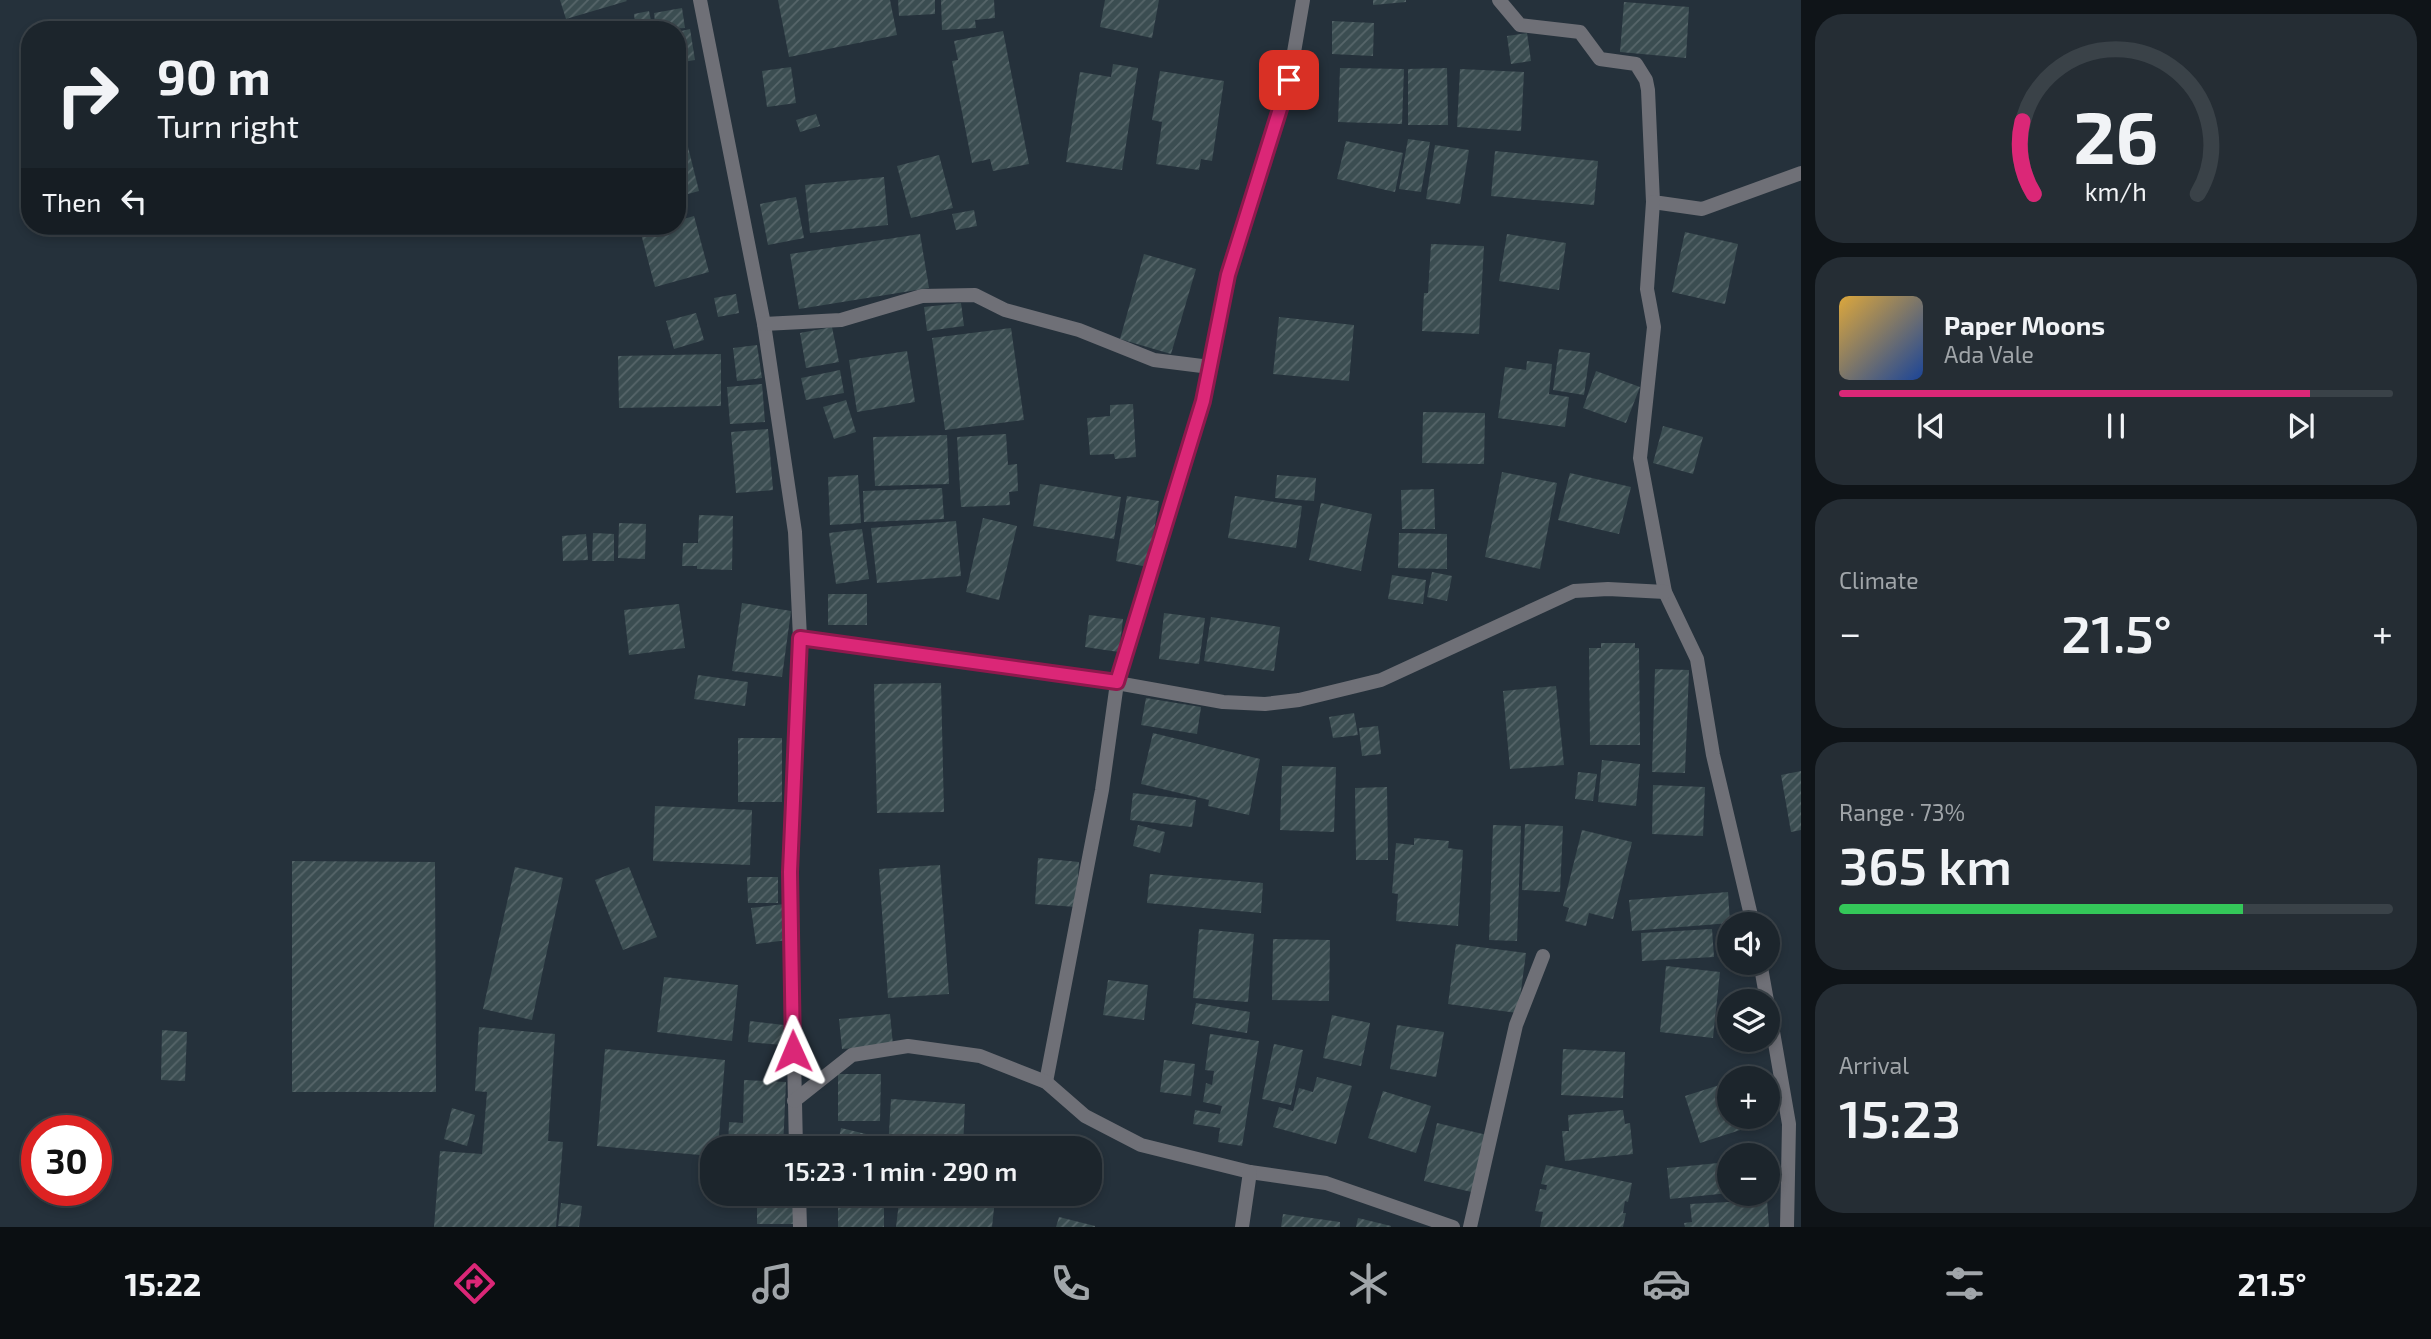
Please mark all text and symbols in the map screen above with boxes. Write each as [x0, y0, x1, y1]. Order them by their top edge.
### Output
text: 90 m [157, 46, 271, 105]
icon: right [42, 49, 133, 140]
pin [1259, 50, 1319, 110]
icon: arrive [1270, 61, 1308, 99]
text: 26 [2073, 92, 2159, 180]
text: Turn right [157, 106, 299, 144]
text: km/h [2085, 176, 2147, 206]
icon: left [115, 182, 153, 220]
text: Then [42, 186, 101, 217]
text: Paper Moons [1944, 309, 2105, 340]
text: Ada Vale [1944, 340, 2034, 368]
icon: previous [1912, 407, 1950, 445]
icon: pause [2097, 407, 2135, 445]
icon: next [2282, 407, 2320, 445]
text: Climate [1839, 566, 1919, 594]
text: 21.5° [2061, 601, 2172, 663]
text: − [1839, 609, 1861, 655]
text: + [2372, 609, 2393, 655]
text: Range · 73% [1839, 798, 1965, 826]
text: 365 km [1839, 833, 2012, 895]
map controls [1717, 912, 1780, 1206]
button: sound [1717, 912, 1780, 975]
button: layers [1717, 989, 1780, 1052]
position arrow [756, 1014, 830, 1088]
text: Arrival [1839, 1051, 1909, 1079]
button: + [1717, 1066, 1780, 1129]
text: 15:23 [1839, 1086, 1961, 1148]
speed limit sign: 30 [21, 1115, 112, 1206]
button: − [1717, 1143, 1780, 1206]
text: 15:23 · 1 min · 290 m [785, 1155, 1017, 1186]
icon: directions [450, 1259, 499, 1308]
icon: music [748, 1259, 797, 1308]
icon: phone [1046, 1259, 1095, 1308]
icon: climate [1344, 1259, 1393, 1308]
icon: car [1642, 1259, 1691, 1308]
icon: filters [1940, 1259, 1989, 1308]
text: 15:22 [124, 1264, 201, 1302]
text: 21.5° [2238, 1264, 2306, 1302]

